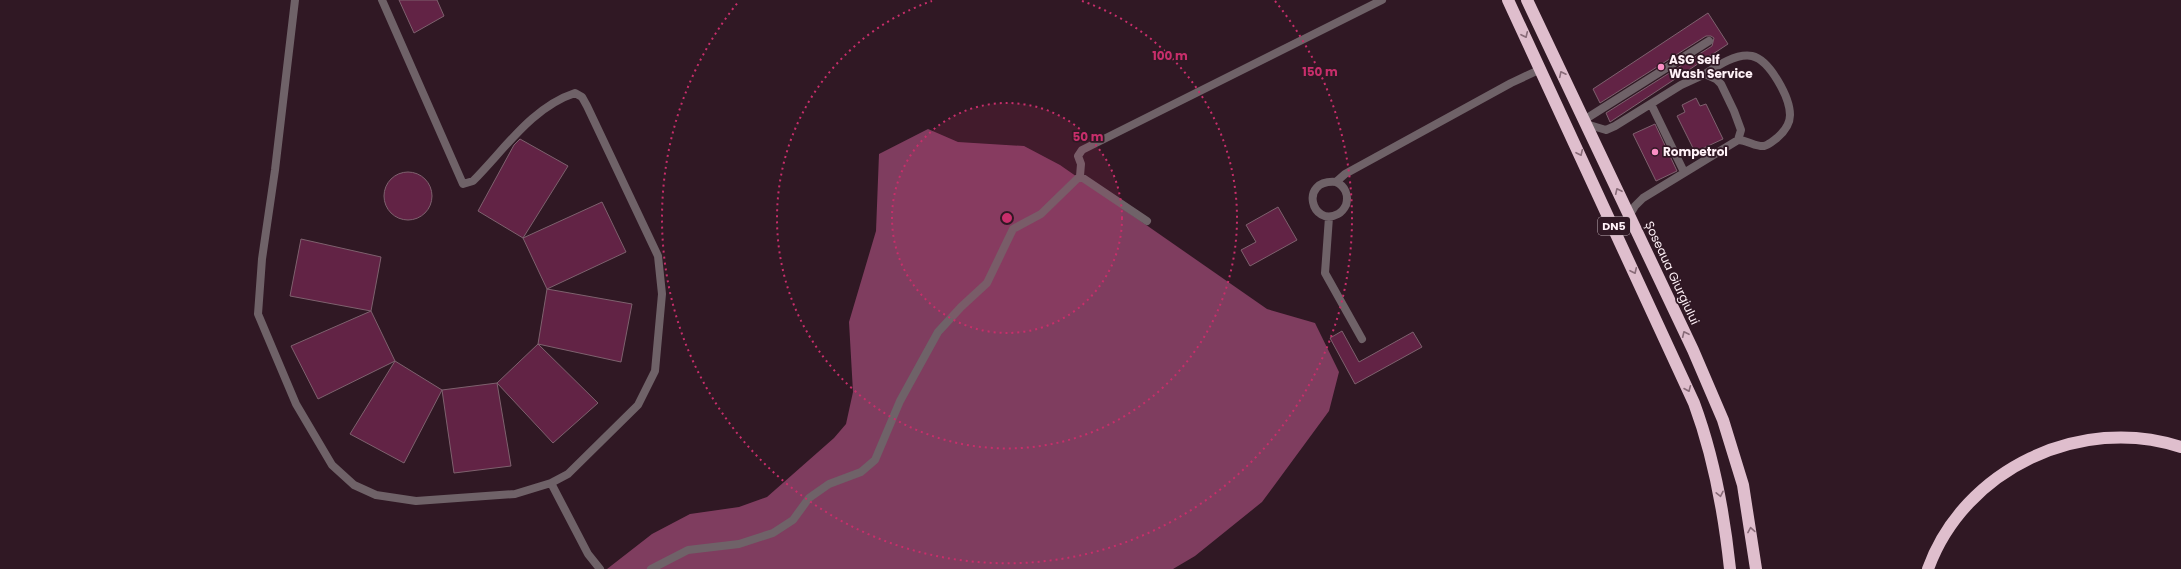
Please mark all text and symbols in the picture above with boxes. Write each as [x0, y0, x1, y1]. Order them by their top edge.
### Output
one-way arrow [1520, 31, 1528, 39]
text: 100 m [1152, 47, 1188, 64]
place label: ASG Self Wash Service [1669, 51, 1753, 82]
marker: ASG Self Wash Service [1656, 62, 1666, 72]
text: 150 m [1302, 63, 1338, 80]
one-way arrow [1559, 70, 1567, 78]
text: 50 m [1073, 128, 1104, 145]
place label: Rompetrol [1663, 143, 1728, 160]
marker: Rompetrol [1650, 147, 1660, 157]
one-way arrow [1575, 149, 1583, 156]
one-way arrow [1615, 188, 1623, 196]
centre of rings [1000, 211, 1014, 225]
road number: DN5 [1598, 217, 1630, 235]
street label: Șoseaua Giurgiului [1641, 218, 1704, 327]
one-way arrow [1629, 267, 1637, 274]
one-way arrow [1682, 331, 1690, 338]
one-way arrow [1683, 385, 1691, 393]
one-way arrow [1715, 491, 1723, 497]
one-way arrow [1747, 527, 1756, 533]

